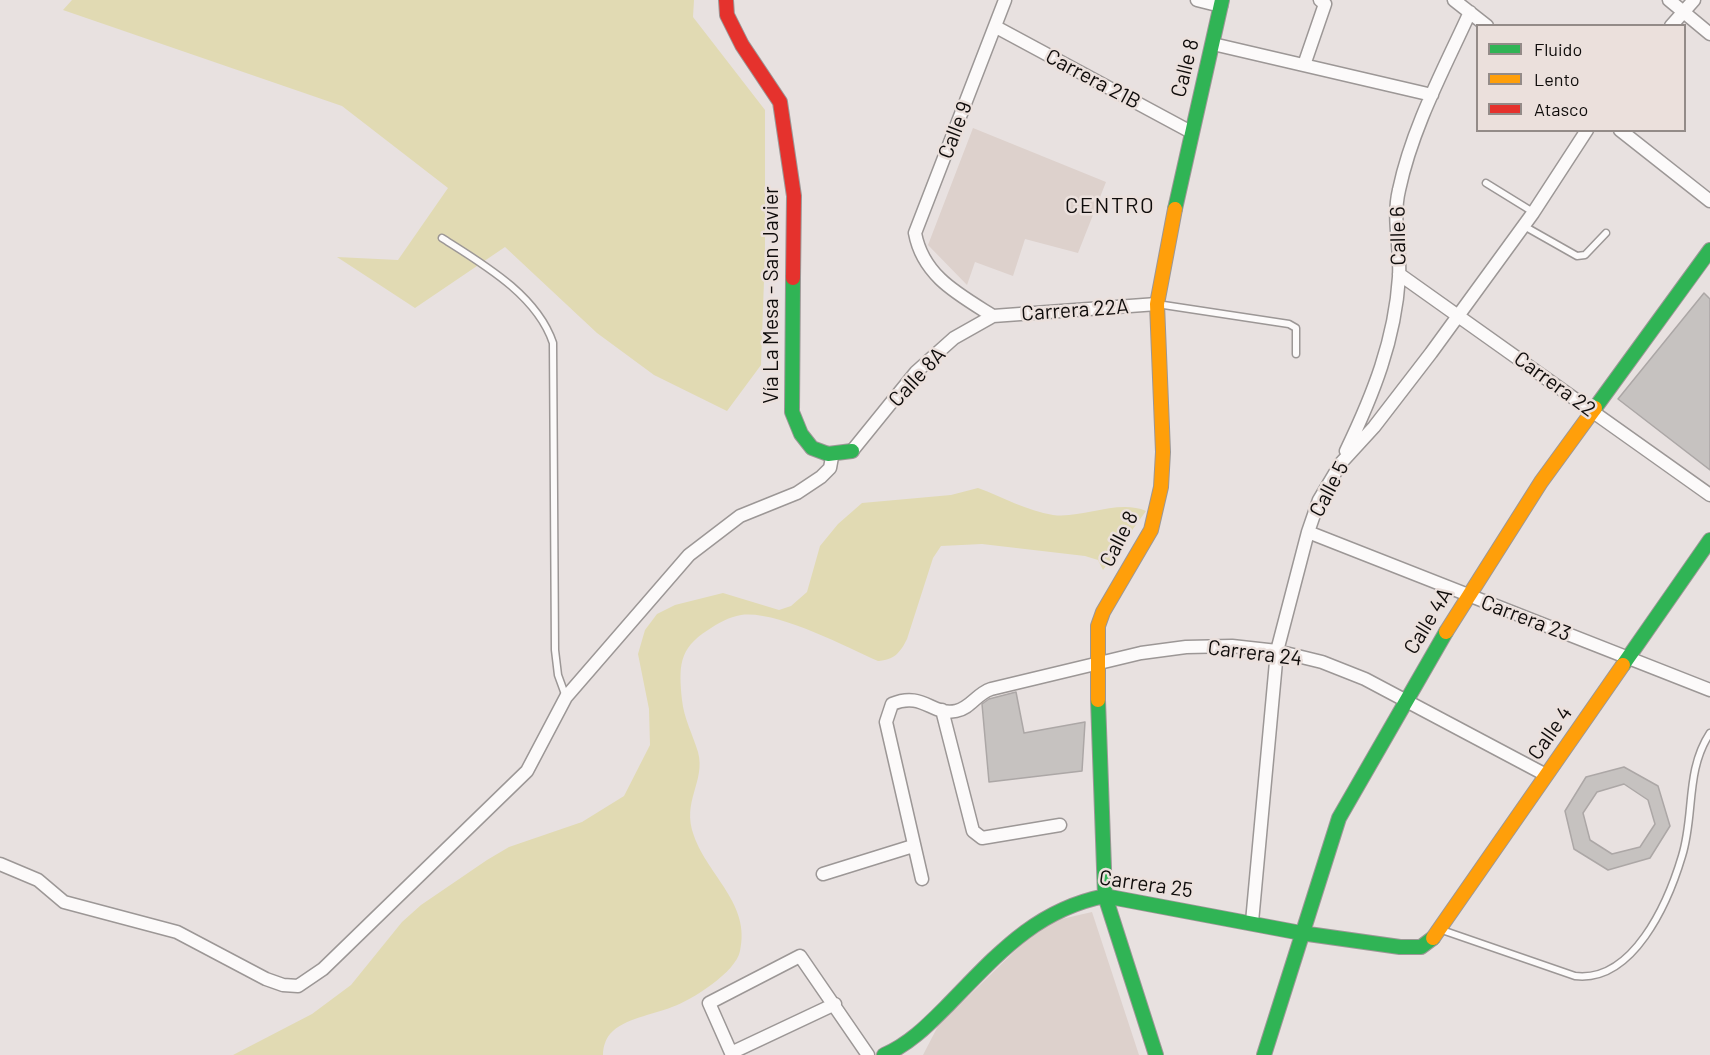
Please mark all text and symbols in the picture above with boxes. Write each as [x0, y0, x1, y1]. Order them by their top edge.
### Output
legend [1476, 24, 1686, 132]
street label: Calle 8 [1166, 36, 1204, 100]
text: Fluido [1534, 38, 1582, 60]
street label: Carrera 21B [1041, 44, 1145, 114]
text: Lento [1534, 68, 1580, 90]
street label: Calle 9 [933, 98, 977, 162]
text: Atasco [1534, 98, 1588, 120]
street label: Vía La Mesa - San Javier [758, 186, 784, 404]
district label: CENTRO [1065, 193, 1155, 219]
street label: Calle 6 [1385, 206, 1411, 266]
street label: Carrera 22A [1021, 294, 1129, 326]
street label: Calle 8A [883, 342, 951, 412]
street label: Carrera 22 [1509, 346, 1601, 422]
street label: Calle 5 [1304, 457, 1354, 521]
street label: Calle 8 [1094, 507, 1144, 571]
street label: Calle 4A [1398, 583, 1458, 659]
street label: Carrera 23 [1478, 589, 1574, 647]
street label: Carrera 24 [1206, 635, 1304, 671]
street label: Calle 4 [1522, 701, 1578, 765]
street label: Carrera 25 [1098, 865, 1194, 903]

